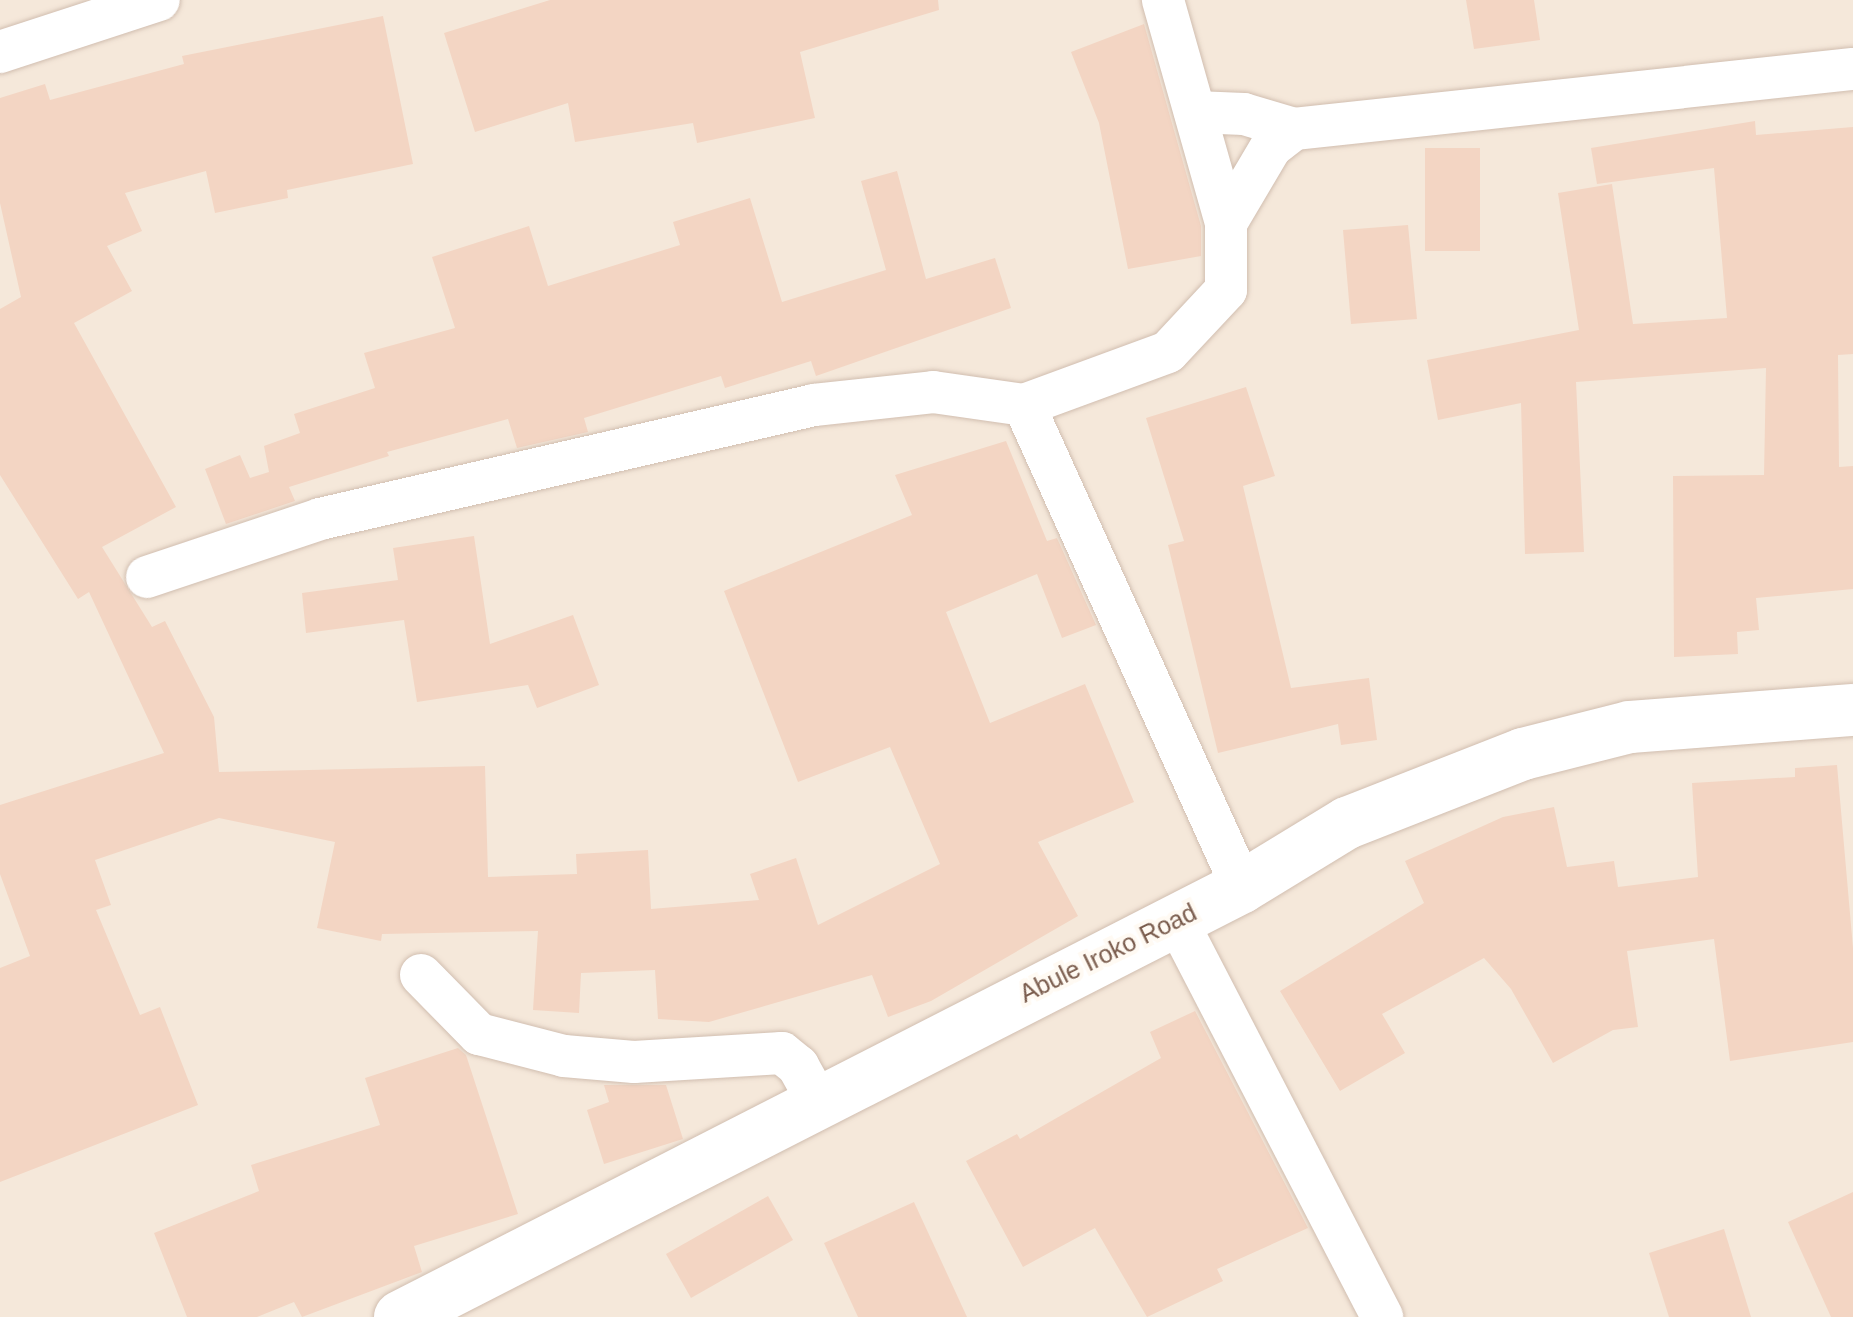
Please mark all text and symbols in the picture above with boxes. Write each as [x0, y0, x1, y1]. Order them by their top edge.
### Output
street label: Abule Iroko Road [1015, 897, 1201, 1009]

